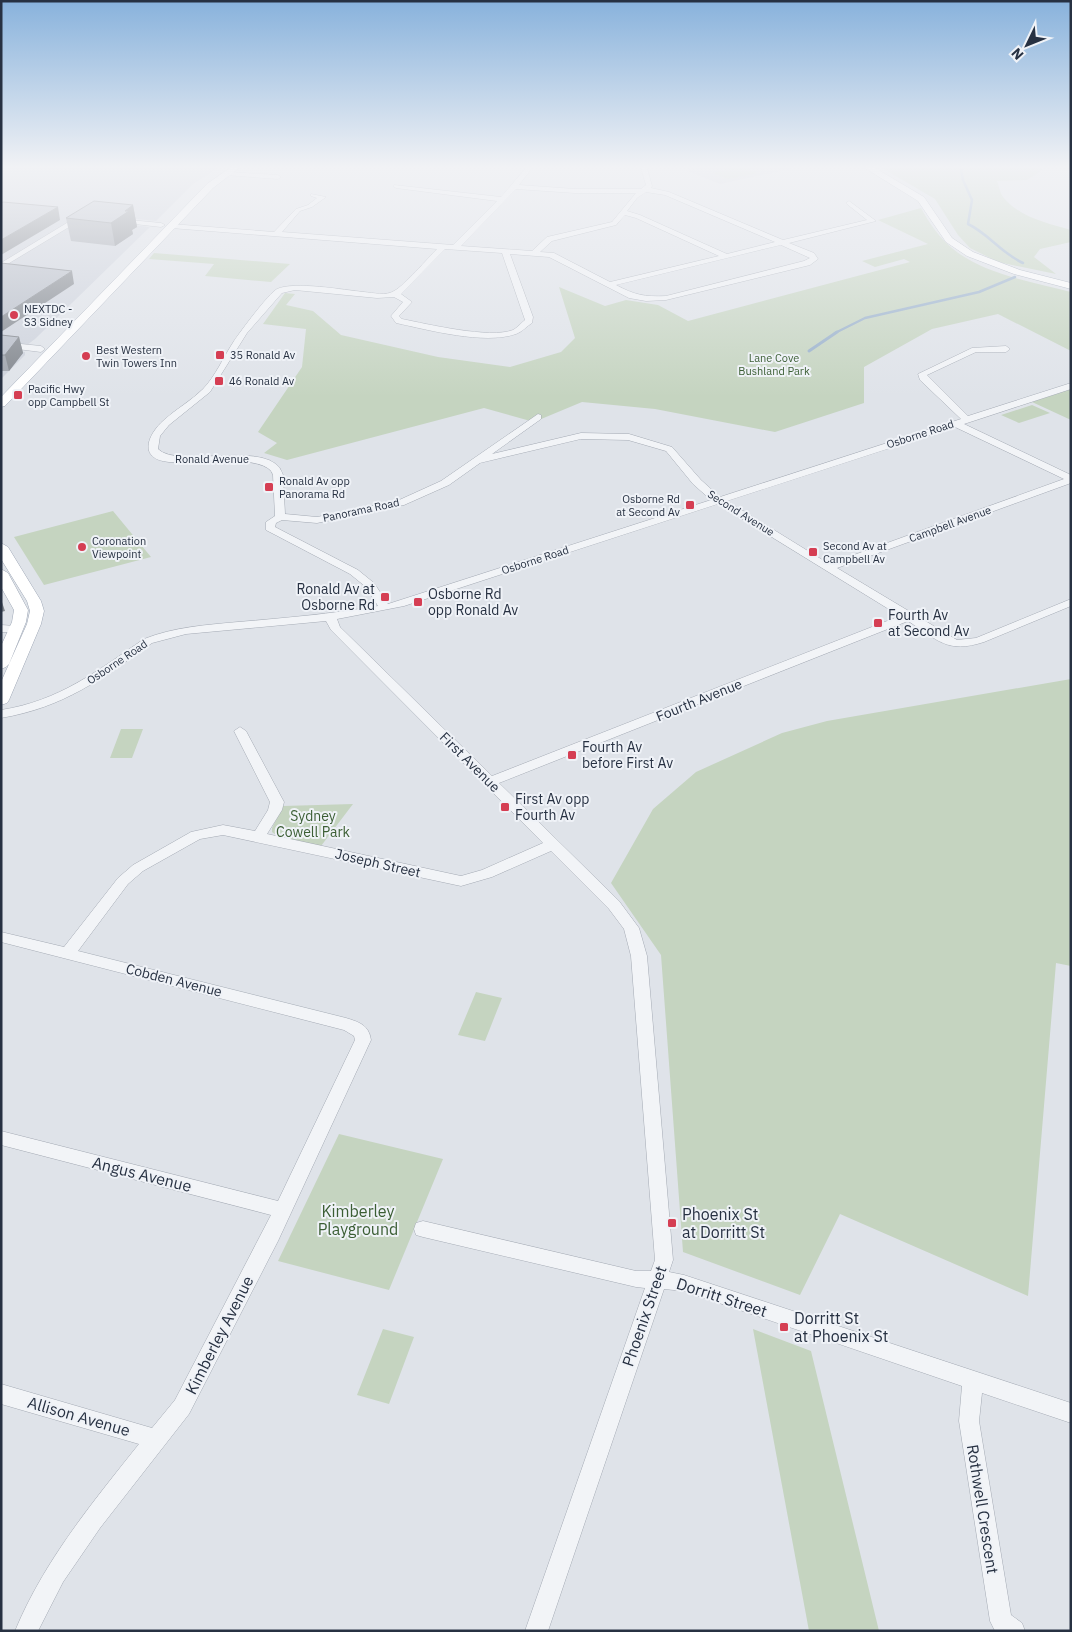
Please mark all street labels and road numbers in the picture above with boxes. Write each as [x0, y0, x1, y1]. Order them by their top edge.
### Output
street label: Osborne Road [885, 417, 955, 451]
street label: Ronald Avenue [175, 452, 249, 466]
street label: Second Avenue [705, 487, 777, 539]
street label: Panorama Road [321, 495, 401, 525]
street label: Campbell Avenue [907, 503, 993, 545]
street label: Osborne Road [500, 543, 570, 577]
street label: Osborne Road [84, 637, 150, 687]
street label: Fourth Avenue [653, 674, 745, 725]
street label: First Avenue [436, 728, 504, 796]
street label: Joseph Street [333, 844, 423, 882]
street label: Cobden Avenue [124, 959, 224, 1001]
street label: Angus Avenue [90, 1152, 194, 1196]
street label: Phoenix Street [617, 1263, 671, 1369]
street label: Kimberley Avenue [181, 1272, 258, 1398]
street label: Dorritt Street [674, 1273, 770, 1321]
street label: Allison Avenue [25, 1392, 133, 1440]
street label: Rothwell Crescent [963, 1443, 1003, 1575]

